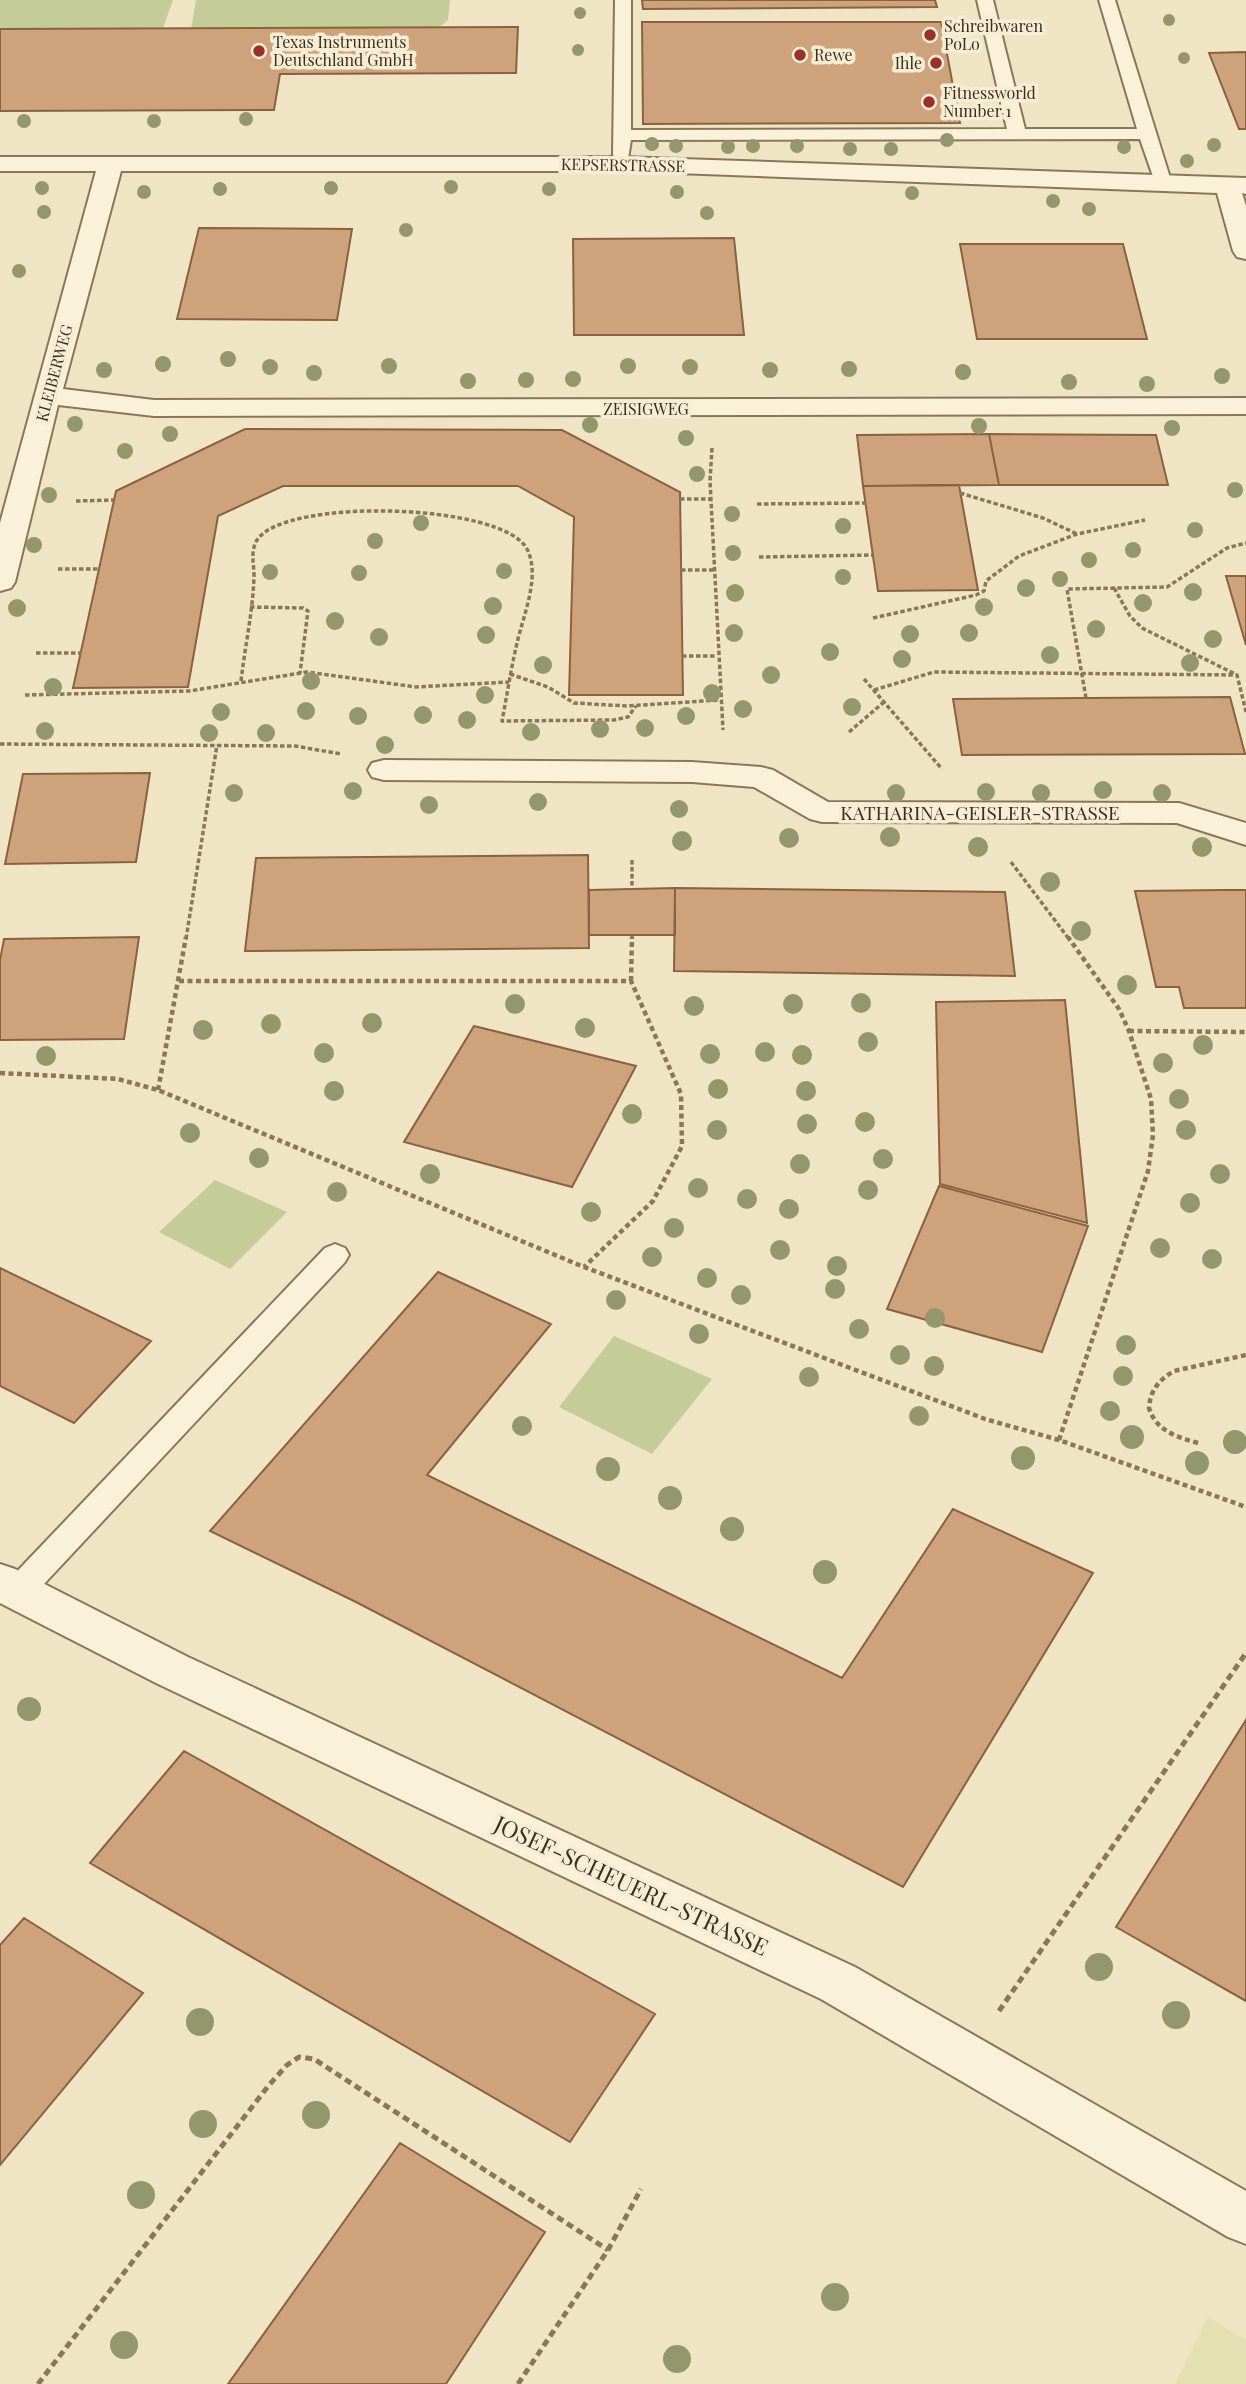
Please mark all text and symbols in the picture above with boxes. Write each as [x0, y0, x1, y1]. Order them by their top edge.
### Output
place label: Schreibwaren PoLo [944, 15, 1043, 54]
marker: Schreibwaren PoLo [922, 27, 938, 43]
place label: Texas Instruments Deutschland GmbH [273, 31, 414, 70]
marker: Texas Instruments Deutschland GmbH [251, 43, 267, 59]
place label: Rewe [814, 44, 853, 65]
marker: Rewe [792, 47, 808, 63]
place label: Ihle [895, 52, 922, 73]
marker: Ihle [928, 55, 944, 71]
place label: Fitnessworld Number 1 [943, 82, 1036, 121]
marker: Fitnessworld Number 1 [921, 94, 937, 110]
street label: KEPSERSTRASSE [561, 153, 685, 176]
street label: KLEIBERWEG [30, 322, 77, 424]
street label: ZEISIGWEG [603, 398, 689, 419]
street label: KATHARINA-GEISLER-STRASSE [840, 799, 1120, 825]
street label: JOSEF-SCHEUERL-STRASSE [489, 1807, 774, 1962]

